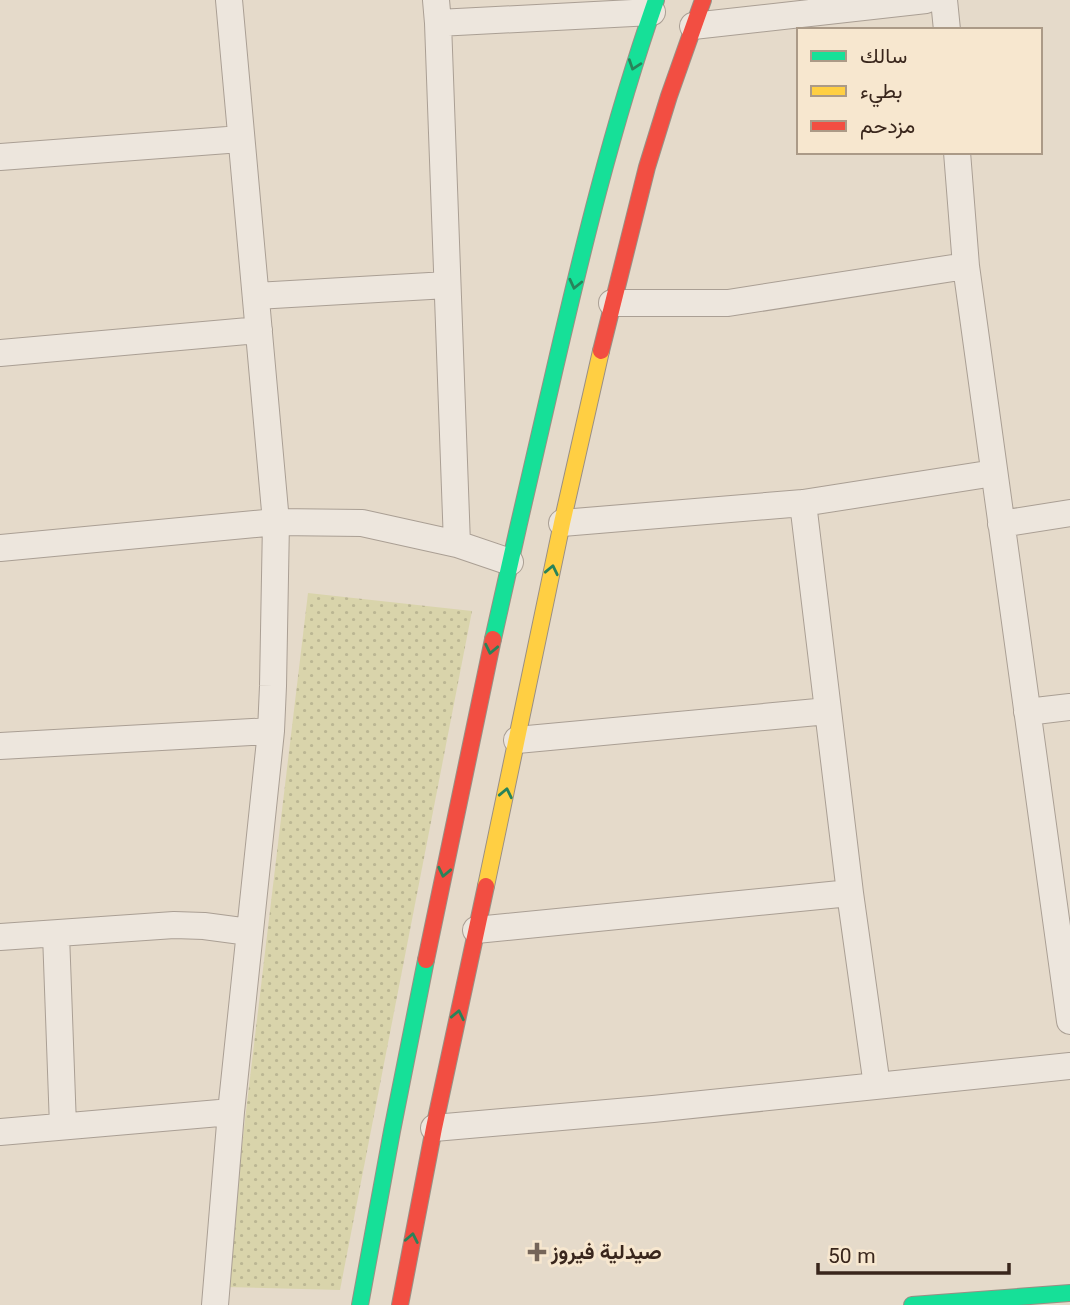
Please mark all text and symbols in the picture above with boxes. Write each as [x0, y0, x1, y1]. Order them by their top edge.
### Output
legend [797, 28, 1042, 154]
text: سالك [860, 41, 907, 74]
one-way arrow [628, 58, 642, 70]
text: بطيء [860, 76, 903, 109]
text: مزدحم [860, 111, 915, 144]
one-way arrow [569, 278, 583, 290]
one-way arrow [544, 564, 559, 576]
one-way arrow [485, 643, 500, 655]
one-way arrow [497, 787, 512, 799]
one-way arrow [438, 866, 453, 878]
one-way arrow [450, 1009, 464, 1021]
one-way arrow [404, 1232, 419, 1244]
scale bar [818, 1232, 1009, 1276]
place label: صيدلية فيروز [550, 1237, 662, 1270]
text: 50 m [828, 1241, 876, 1274]
marker: صيدلية فيروز [529, 1244, 545, 1260]

